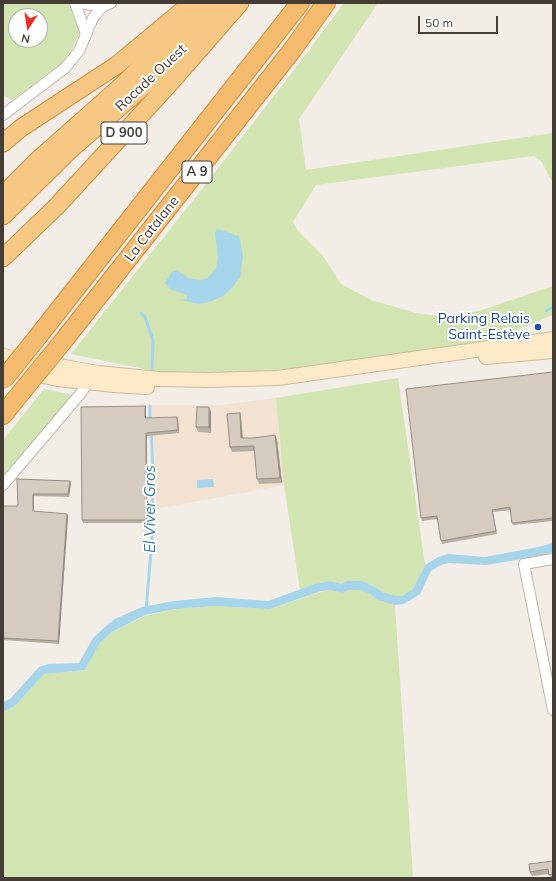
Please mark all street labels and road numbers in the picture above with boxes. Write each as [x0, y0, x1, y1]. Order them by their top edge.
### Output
street label: Rocade Ouest [112, 41, 190, 115]
road number: D 900 [101, 122, 147, 144]
road number: A 9 [182, 161, 212, 183]
street label: La Catalane [121, 193, 183, 265]

